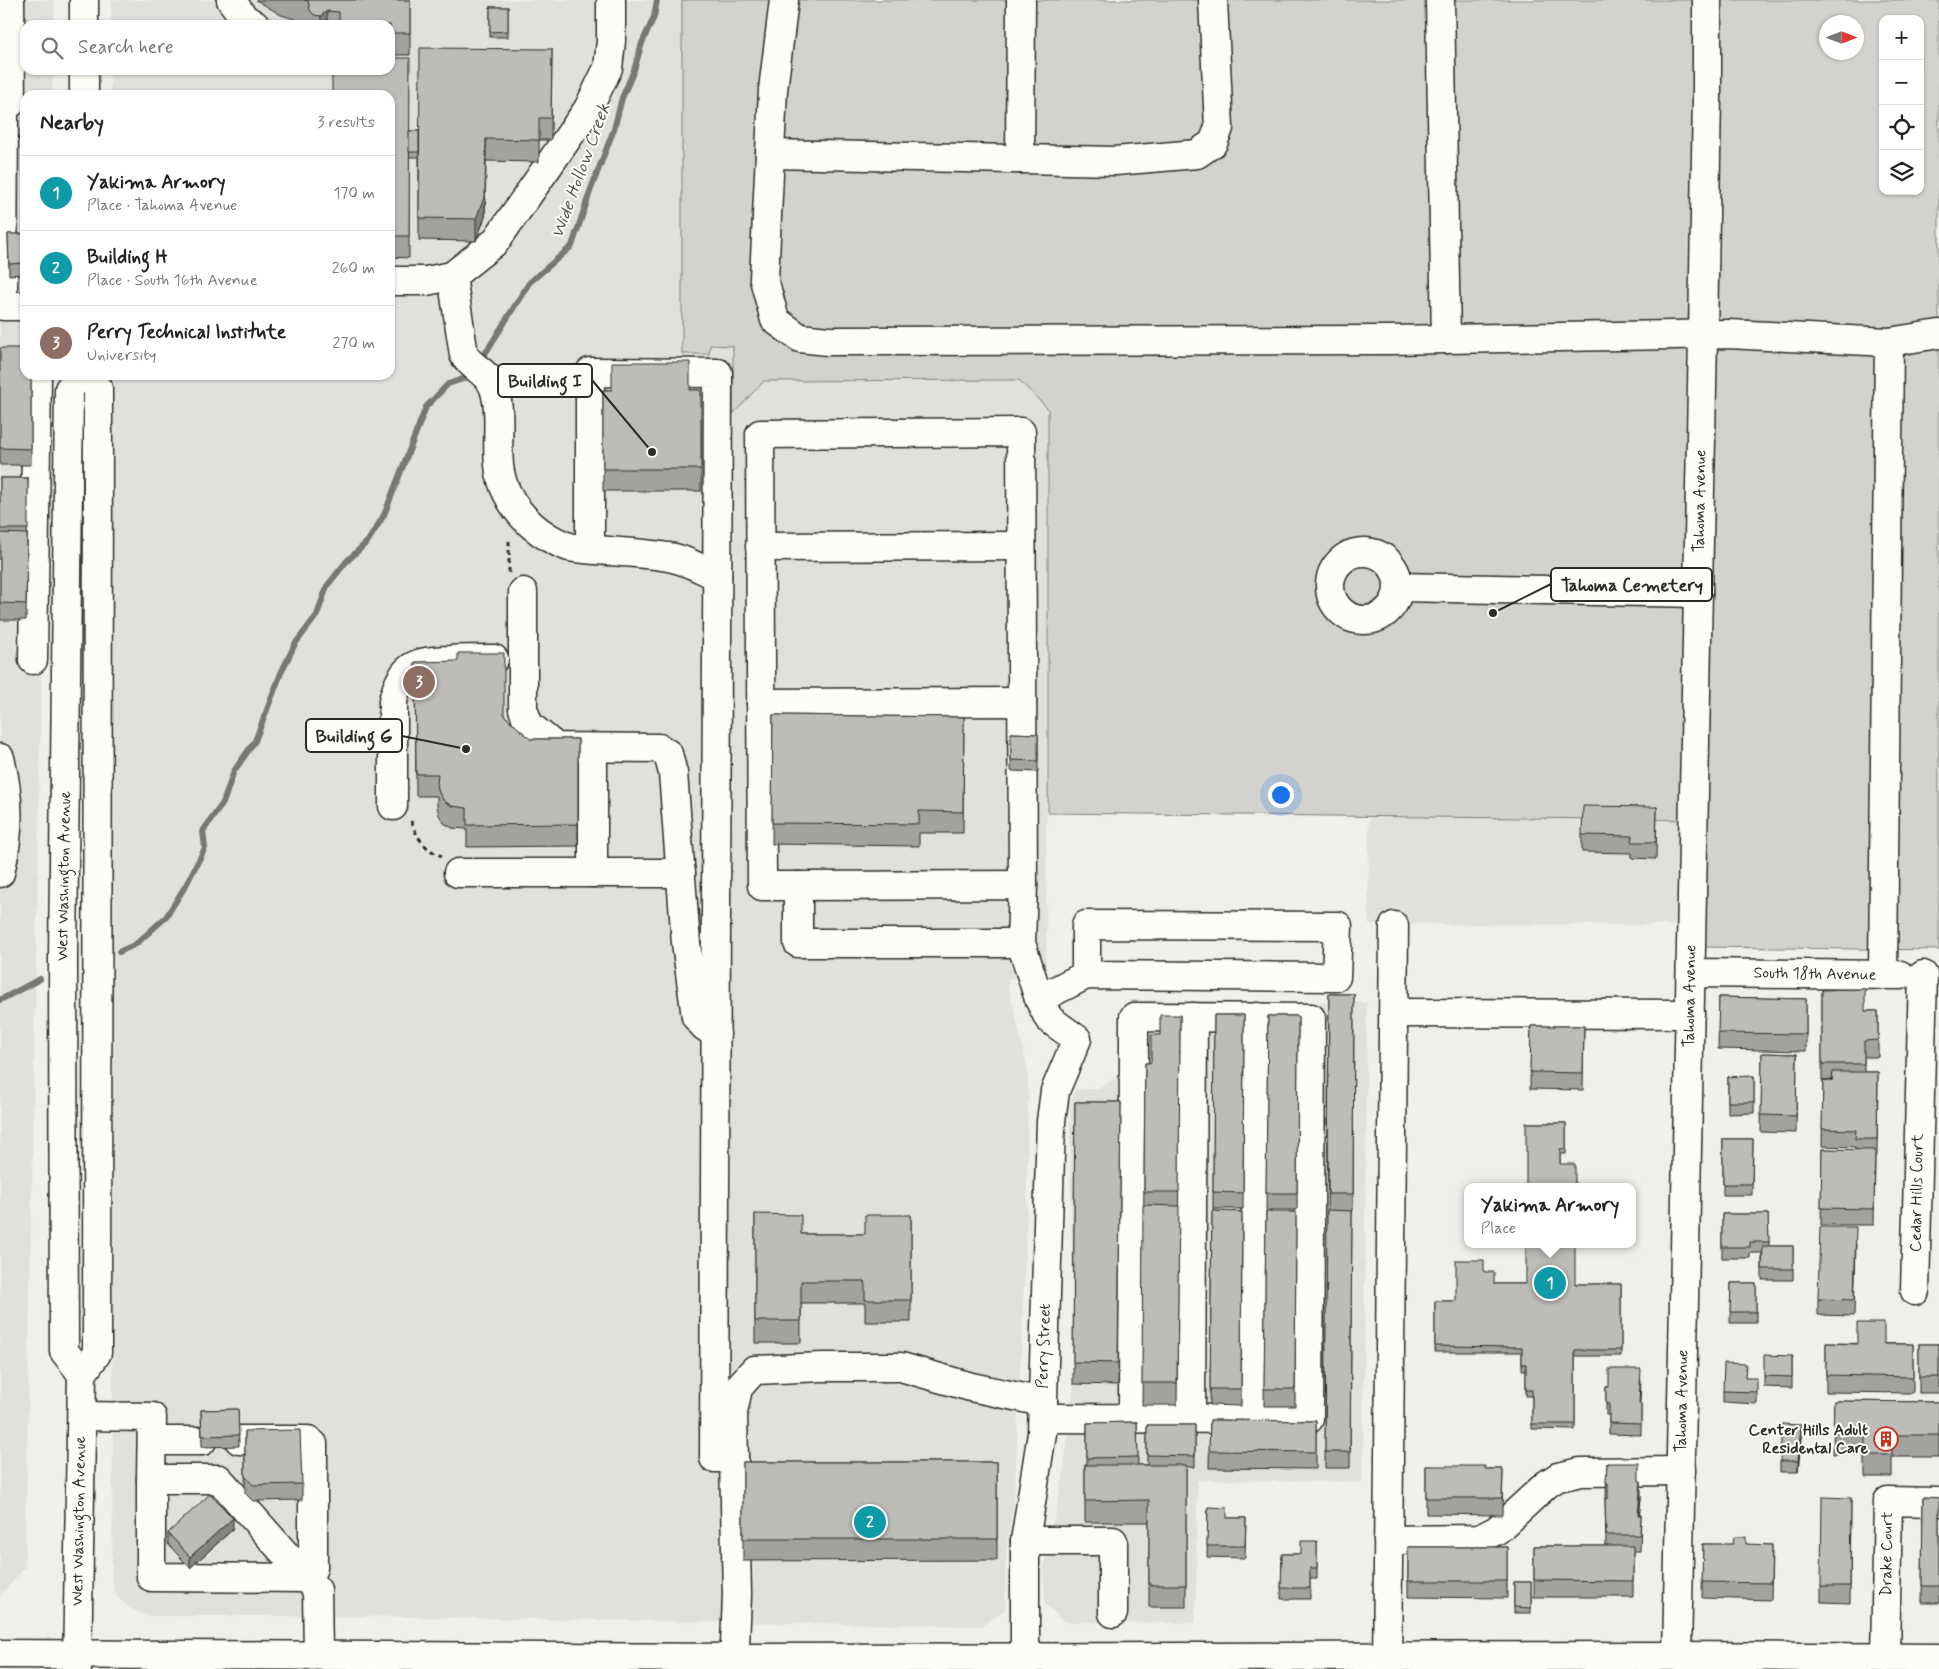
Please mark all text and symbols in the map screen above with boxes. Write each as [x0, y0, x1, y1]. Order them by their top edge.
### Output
north arrow [1819, 15, 1864, 60]
map controls [1879, 15, 1924, 195]
button: + [1879, 15, 1924, 60]
search box [20, 20, 395, 75]
icon: search [38, 34, 66, 62]
text: Search here [78, 35, 174, 60]
button: − [1879, 60, 1924, 105]
water label: Wide Hollow Creek [545, 100, 617, 242]
button: locate [1879, 105, 1924, 150]
text: Nearby [40, 109, 104, 137]
text: 3 results [317, 112, 375, 133]
button: layers [1879, 150, 1924, 195]
text: Yakima Armory [87, 170, 225, 195]
text: 1 [52, 183, 60, 204]
text: 170 m [333, 183, 375, 204]
text: Place · Tahoma Avenue [87, 195, 237, 216]
text: Building H [87, 245, 168, 270]
text: 2 [52, 258, 60, 279]
text: 260 m [332, 258, 375, 279]
text: Place · South 16th Avenue [87, 270, 258, 291]
text: Perry Technical Institute [87, 320, 286, 345]
text: 3 [52, 333, 60, 354]
text: 270 m [332, 333, 375, 354]
text: University [87, 345, 157, 366]
callout: Building I [498, 364, 592, 397]
text: Building I [508, 370, 583, 396]
street label: Tahoma Avenue [1689, 449, 1711, 553]
callout: Tahoma Cemetery [1551, 568, 1712, 601]
text: Tahoma Cemetery [1561, 574, 1703, 598]
pin: 3 [403, 663, 435, 701]
callout: Building G [306, 719, 402, 752]
text: Building G [316, 725, 393, 751]
your location [1268, 782, 1294, 808]
street label: West Washington Avenue [52, 790, 77, 961]
street label: Tahoma Avenue [1679, 944, 1701, 1048]
street label: South 18th Avenue [1753, 962, 1877, 986]
street label: Cedar Hills Court [1905, 1133, 1929, 1252]
popup [1464, 1183, 1636, 1248]
text: Yakima Armory [1481, 1193, 1619, 1218]
text: Place [1481, 1218, 1516, 1239]
pin: 1 [1534, 1264, 1566, 1302]
street label: Perry Street [1032, 1303, 1056, 1389]
street label: Tahoma Avenue [1671, 1349, 1693, 1453]
place label: Center Hills Adult Residental Care [1749, 1420, 1868, 1459]
building icon: Center Hills Adult Residental Care [1873, 1426, 1899, 1452]
street label: West Washington Avenue [67, 1435, 92, 1606]
pin: 2 [854, 1503, 886, 1541]
street label: Drake Court [1876, 1511, 1898, 1597]

